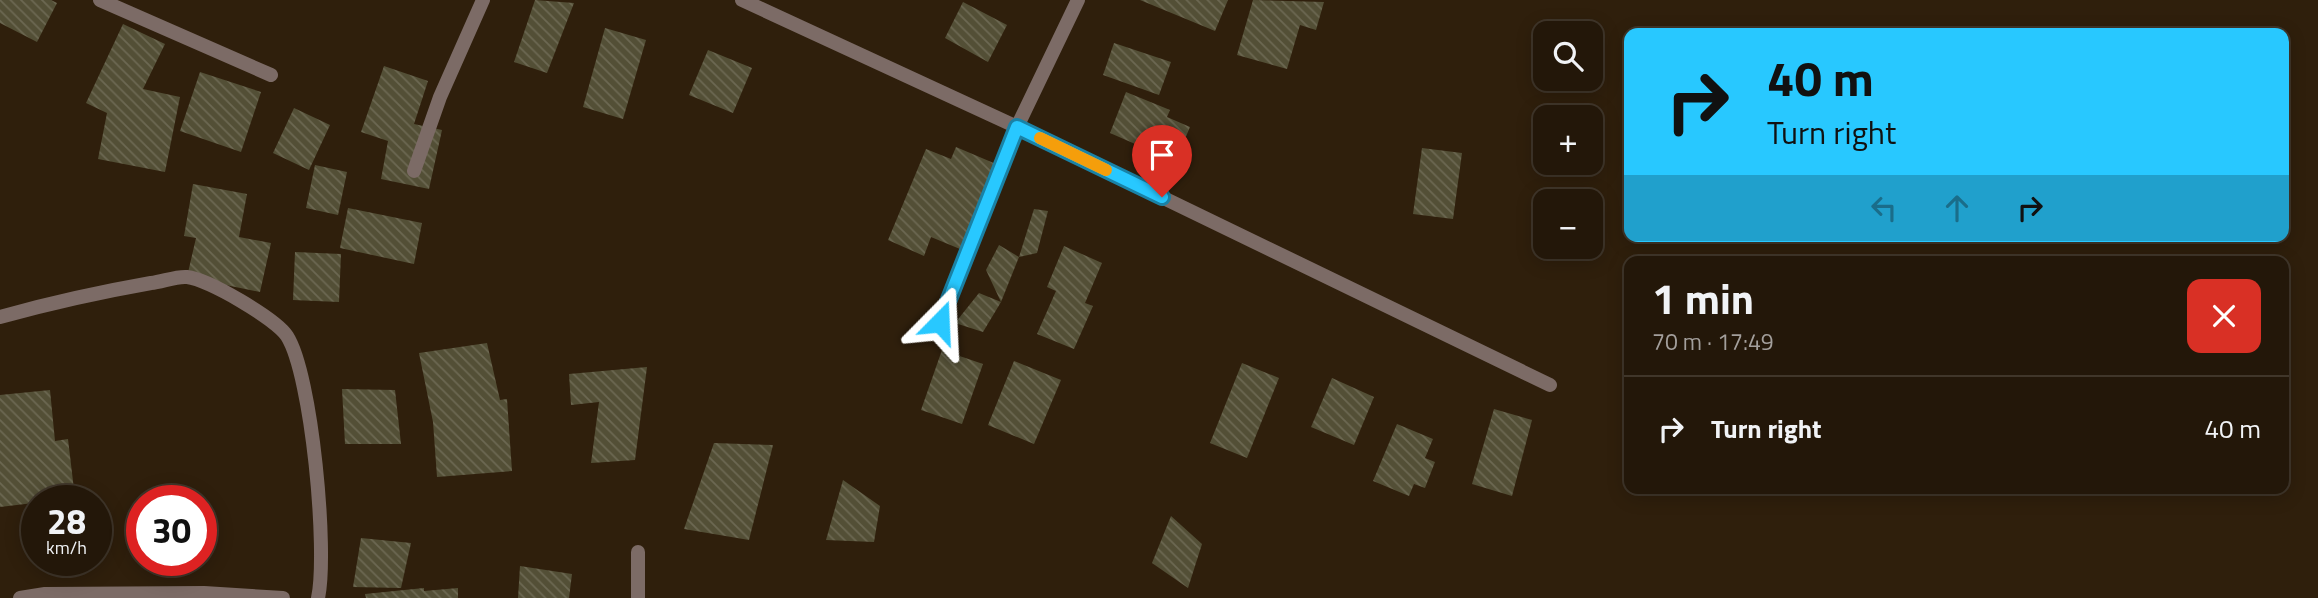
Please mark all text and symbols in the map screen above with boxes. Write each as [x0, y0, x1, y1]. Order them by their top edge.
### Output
map controls [1533, 21, 1603, 259]
button: search [1533, 21, 1603, 91]
text: 40 m [1767, 40, 1874, 115]
icon: right [1652, 56, 1743, 147]
button: + [1533, 105, 1603, 175]
text: Turn right [1767, 108, 1896, 156]
pin [1132, 125, 1192, 197]
icon: arrive [1143, 136, 1181, 174]
button: − [1533, 189, 1603, 259]
icon: left [1865, 189, 1903, 227]
icon: ahead [1938, 189, 1976, 227]
icon: right [2011, 189, 2049, 227]
text: 1 min [1652, 266, 1754, 330]
button: close [2187, 279, 2261, 353]
position arrow [903, 285, 977, 359]
text: 70 m · 17:49 [1652, 324, 1774, 359]
text: Turn right [1711, 409, 1822, 448]
text: 40 m [2204, 409, 2261, 448]
icon: right [1652, 410, 1690, 448]
speed limit sign: 30 [126, 485, 217, 576]
text: 28 [47, 494, 86, 548]
text: km/h [46, 534, 87, 561]

